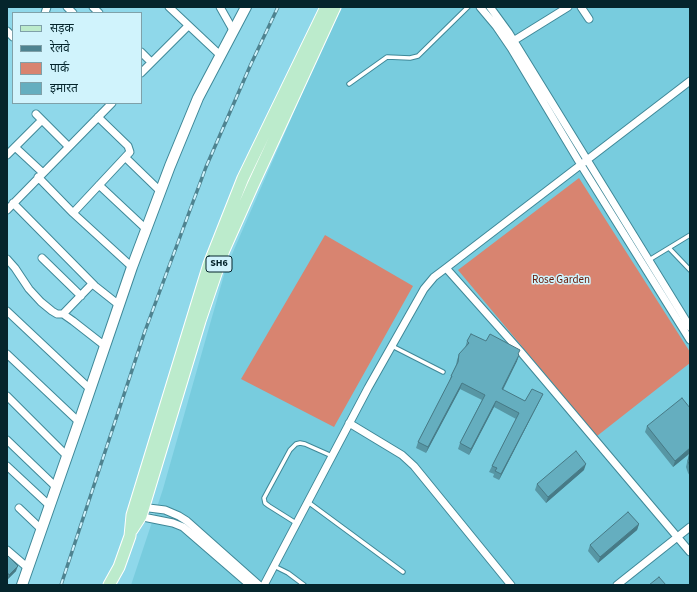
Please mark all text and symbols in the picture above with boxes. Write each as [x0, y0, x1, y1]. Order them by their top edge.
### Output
legend [12, 12, 142, 104]
text: सड़क [50, 20, 74, 37]
text: रेलवे [50, 40, 70, 57]
text: पार्क [50, 60, 69, 77]
text: इमारत [50, 80, 78, 97]
road number: SH6 [206, 256, 232, 272]
park label: Rose Garden [532, 274, 590, 288]

